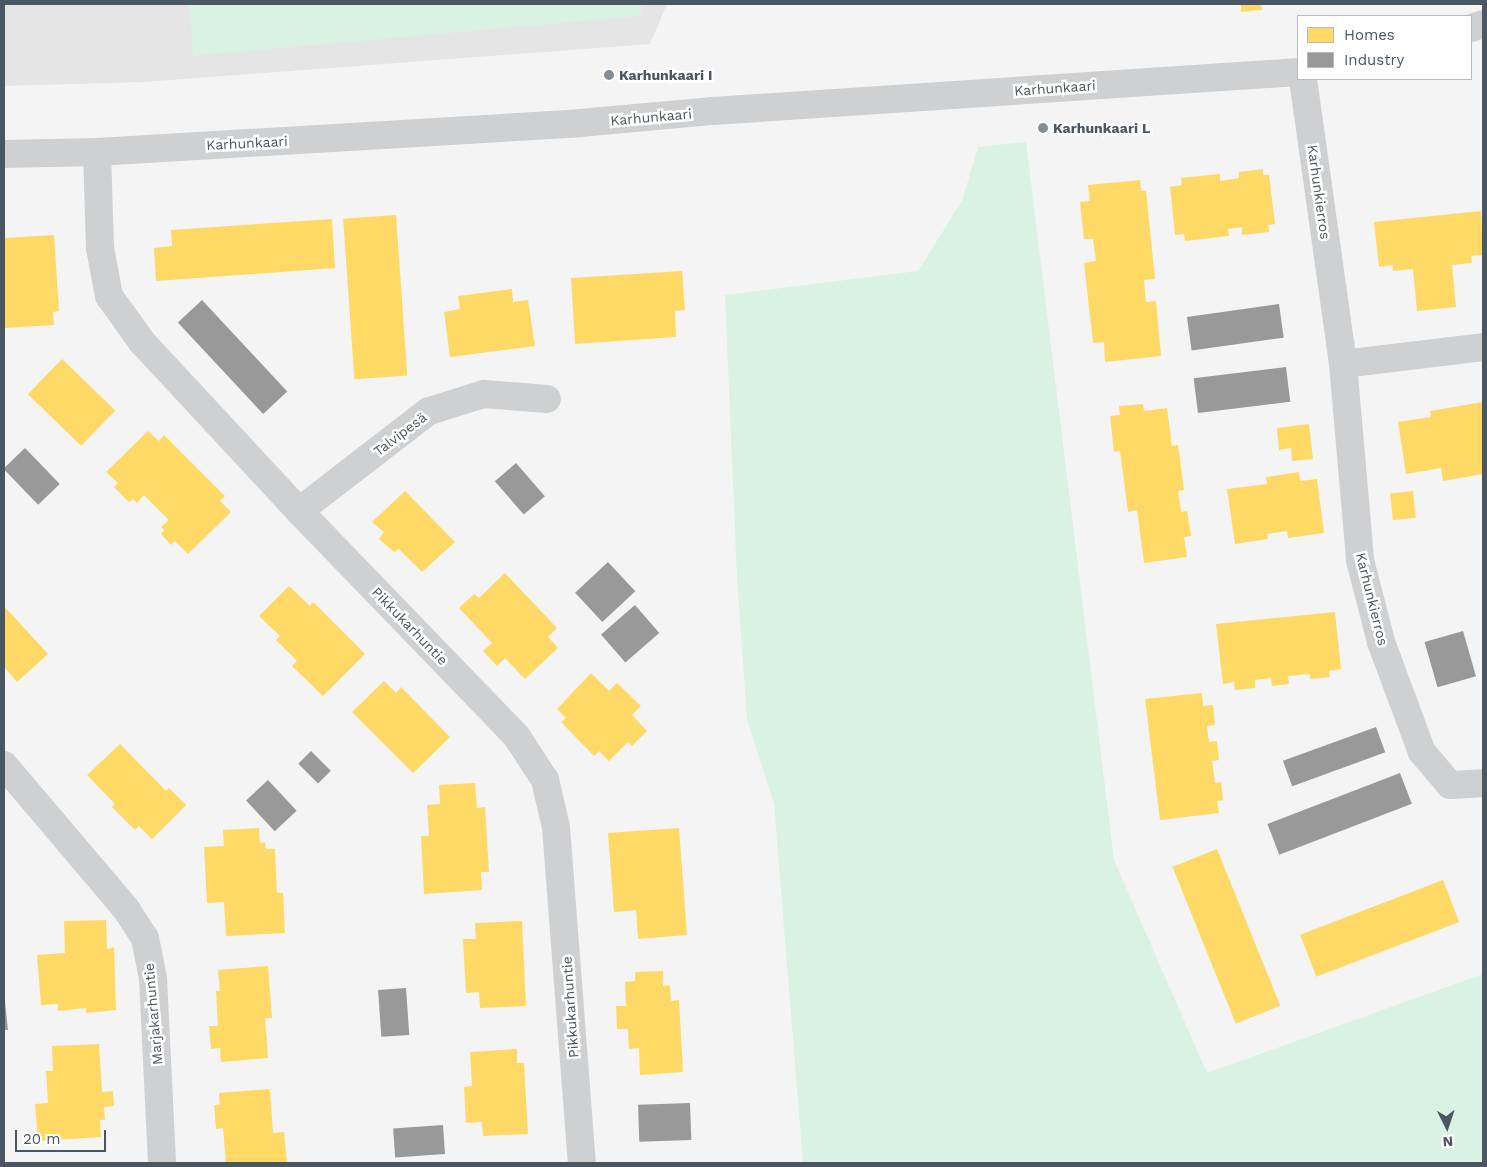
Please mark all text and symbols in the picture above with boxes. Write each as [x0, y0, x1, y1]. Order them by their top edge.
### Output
legend [1297, 15, 1472, 80]
text: Homes [1344, 26, 1395, 44]
text: Industry [1344, 51, 1404, 69]
place label: Karhunkaari I [619, 67, 712, 83]
marker: Karhunkaari I [603, 69, 615, 81]
street label: Karhunkaari [1014, 77, 1096, 99]
street label: Karhunkaari [610, 105, 692, 129]
place label: Karhunkaari L [1053, 120, 1150, 136]
marker: Karhunkaari L [1037, 122, 1049, 134]
street label: Karhunkaari [206, 132, 288, 154]
street label: Karhunkierros [1304, 144, 1334, 240]
street label: Talvipesä [370, 409, 430, 459]
street label: Karhunkierros [1352, 551, 1392, 647]
street label: Pikkukarhuntie [369, 584, 451, 668]
street label: Pikkukarhuntie [558, 956, 582, 1058]
street label: Marjakarhuntie [140, 962, 166, 1066]
north arrow [1422, 1102, 1472, 1152]
scale bar [18, 1120, 109, 1152]
text: 20 m [23, 1130, 61, 1148]
text: N [1442, 1134, 1454, 1150]

